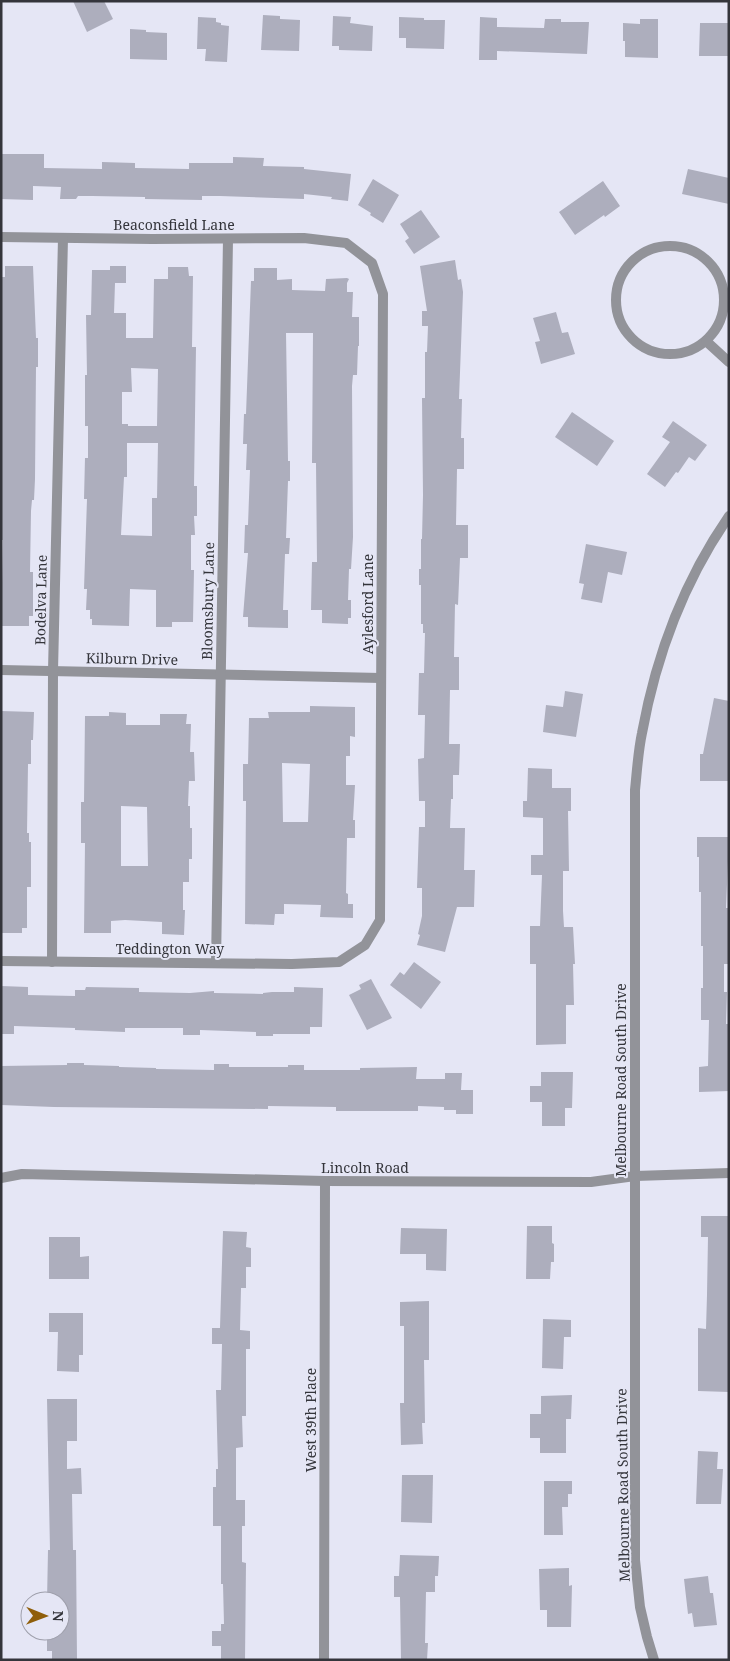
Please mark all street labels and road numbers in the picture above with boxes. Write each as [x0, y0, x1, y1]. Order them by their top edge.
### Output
street label: Beaconsfield Lane [113, 215, 235, 234]
street label: Bloomsbury Lane [197, 542, 218, 660]
street label: Aylesford Lane [358, 554, 377, 654]
street label: Bodelva Lane [30, 555, 51, 645]
street label: Kilburn Drive [86, 648, 178, 669]
street label: Teddington Way [116, 939, 224, 958]
street label: Melbourne Road South Drive [611, 983, 630, 1177]
street label: Lincoln Road [321, 1158, 409, 1177]
street label: West 39th Place [301, 1368, 320, 1472]
street label: Melbourne Road South Drive [611, 1388, 634, 1582]

